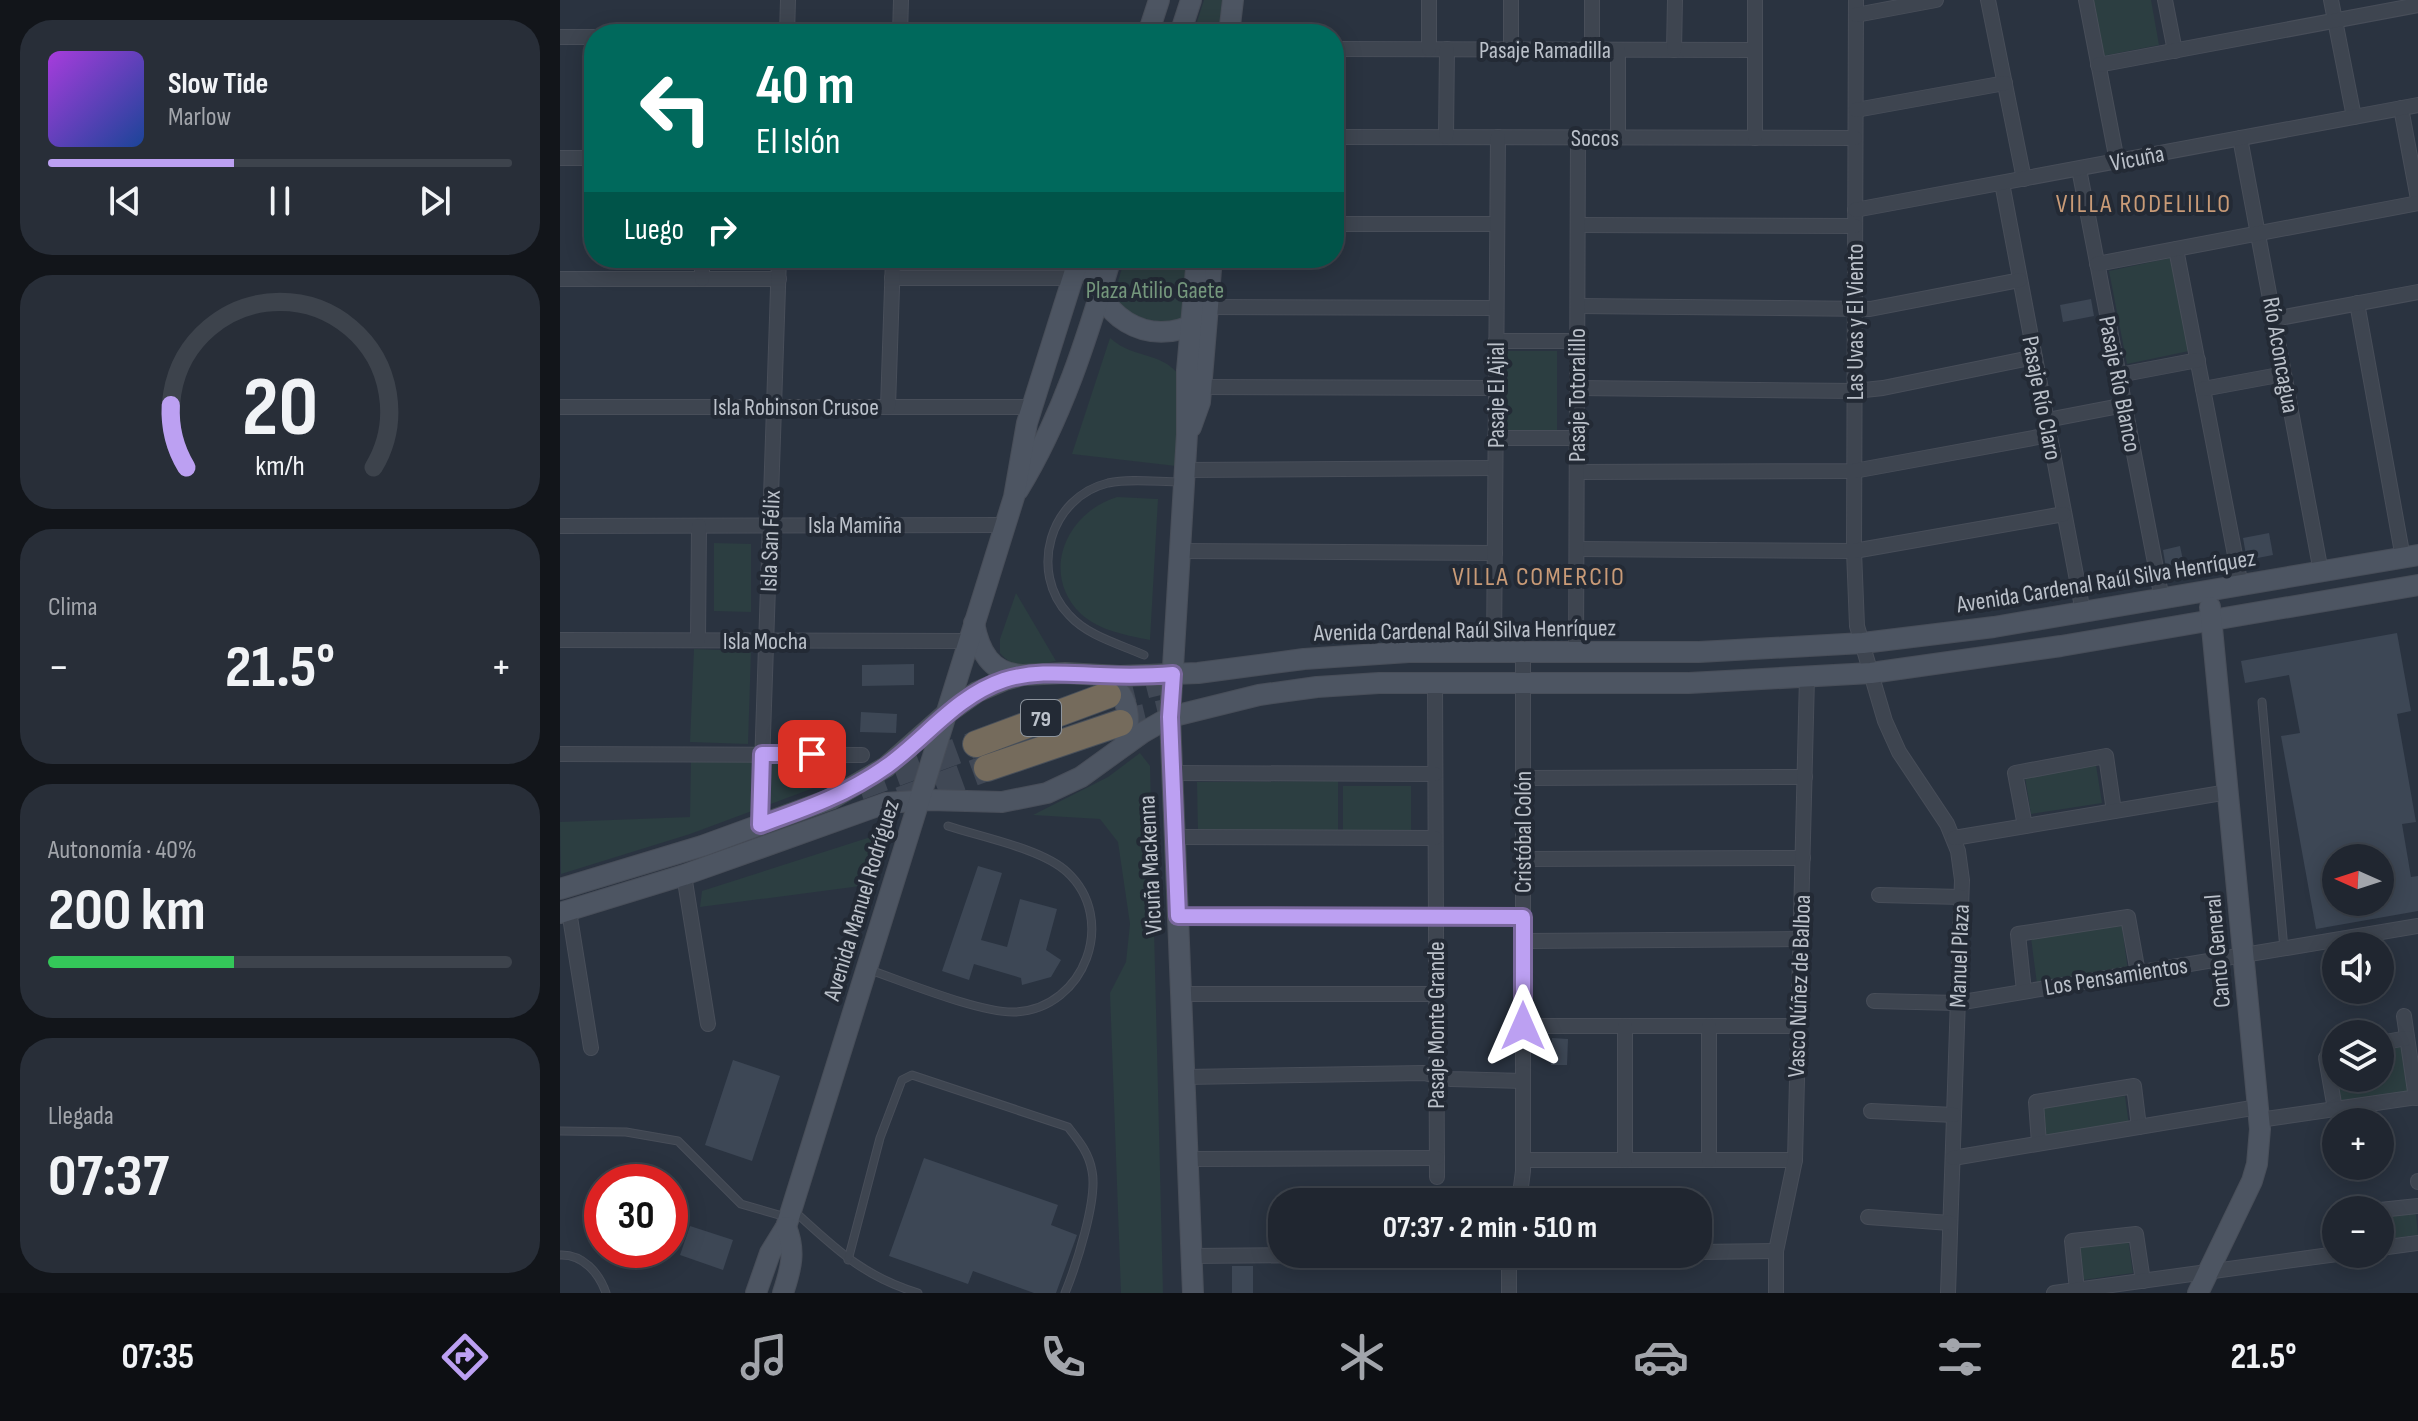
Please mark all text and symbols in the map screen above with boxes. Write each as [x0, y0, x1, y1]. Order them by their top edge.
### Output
street label: Pasaje Ramadilla [1479, 36, 1611, 65]
text: 40 m [756, 53, 855, 120]
icon: left [624, 56, 728, 160]
text: Slow Tide [168, 66, 268, 102]
text: Marlow [168, 102, 231, 133]
text: El Islón [756, 121, 841, 164]
street label: Socos [1571, 124, 1619, 153]
street label: Vicuña [2108, 139, 2167, 178]
icon: previous [103, 179, 147, 223]
icon: pause [258, 179, 302, 223]
icon: next [413, 179, 457, 223]
district label: VILLA RODELILLO [2056, 189, 2232, 220]
icon: right [700, 208, 744, 252]
text: Luego [624, 212, 684, 248]
street label: Las Uvas y El Viento [1841, 244, 1870, 400]
park label: Plaza Atilio Gaete [1086, 276, 1224, 305]
street label: Río Aconcagua [2256, 295, 2305, 415]
street label: Pasaje Río Blanco [2092, 314, 2147, 455]
street label: Pasaje Totoralillo [1563, 328, 1592, 462]
street label: Pasaje Río Claro [2015, 334, 2068, 463]
street label: Pasaje El Ajial [1482, 342, 1511, 448]
text: 20 [242, 358, 318, 458]
street label: Isla Robinson Crusoe [713, 393, 879, 422]
text: km/h [255, 449, 305, 484]
street label: Isla San Félix [754, 490, 787, 592]
street label: Isla Mamiña [808, 511, 902, 540]
street label: Avenida Cardenal Raúl Silva Henríquez [1954, 543, 2258, 620]
district label: VILLA COMERCIO [1452, 562, 1626, 593]
text: Clima [48, 592, 98, 623]
street label: Avenida Cardenal Raúl Silva Henríquez [1313, 613, 1617, 648]
street label: Isla Mocha [723, 627, 807, 656]
text: 21.5° [225, 632, 335, 704]
text: − [48, 641, 70, 694]
text: + [490, 641, 512, 694]
road number: 79 [1021, 700, 1061, 736]
pin [778, 720, 846, 788]
icon: arrive [790, 732, 834, 776]
street label: Cristóbal Colón [1509, 771, 1538, 893]
street label: Vicuña Mackenna [1132, 795, 1169, 935]
street label: Avenida Manuel Rodríguez [817, 796, 906, 1005]
text: Autonomía · 40% [48, 835, 197, 866]
north arrow [2322, 844, 2394, 916]
map controls [2322, 844, 2394, 1268]
text: 200 km [48, 875, 206, 947]
street label: Canto General [2198, 893, 2237, 1009]
street label: Vasco Núñez de Balboa [1782, 894, 1817, 1078]
street label: Manuel Plaza [1943, 904, 1976, 1008]
button: sound [2322, 932, 2394, 1004]
street label: Pasaje Monte Grande [1422, 941, 1451, 1109]
street label: Los Pensamientos [2042, 951, 2190, 1002]
position arrow [1481, 984, 1565, 1068]
button: layers [2322, 1020, 2394, 1092]
text: Llegada [48, 1101, 114, 1132]
button: + [2322, 1108, 2394, 1180]
text: 07:37 [48, 1141, 169, 1213]
speed limit sign: 30 [584, 1164, 688, 1268]
button: − [2322, 1196, 2394, 1268]
text: 07:37 · 2 min · 510 m [1383, 1210, 1597, 1246]
icon: directions [437, 1329, 493, 1385]
icon: music [736, 1329, 792, 1385]
icon: phone [1035, 1329, 1091, 1385]
icon: climate [1334, 1329, 1390, 1385]
icon: car [1633, 1329, 1689, 1385]
icon: filters [1932, 1329, 1988, 1385]
text: 07:35 [121, 1336, 194, 1379]
text: 21.5° [2230, 1336, 2296, 1379]

